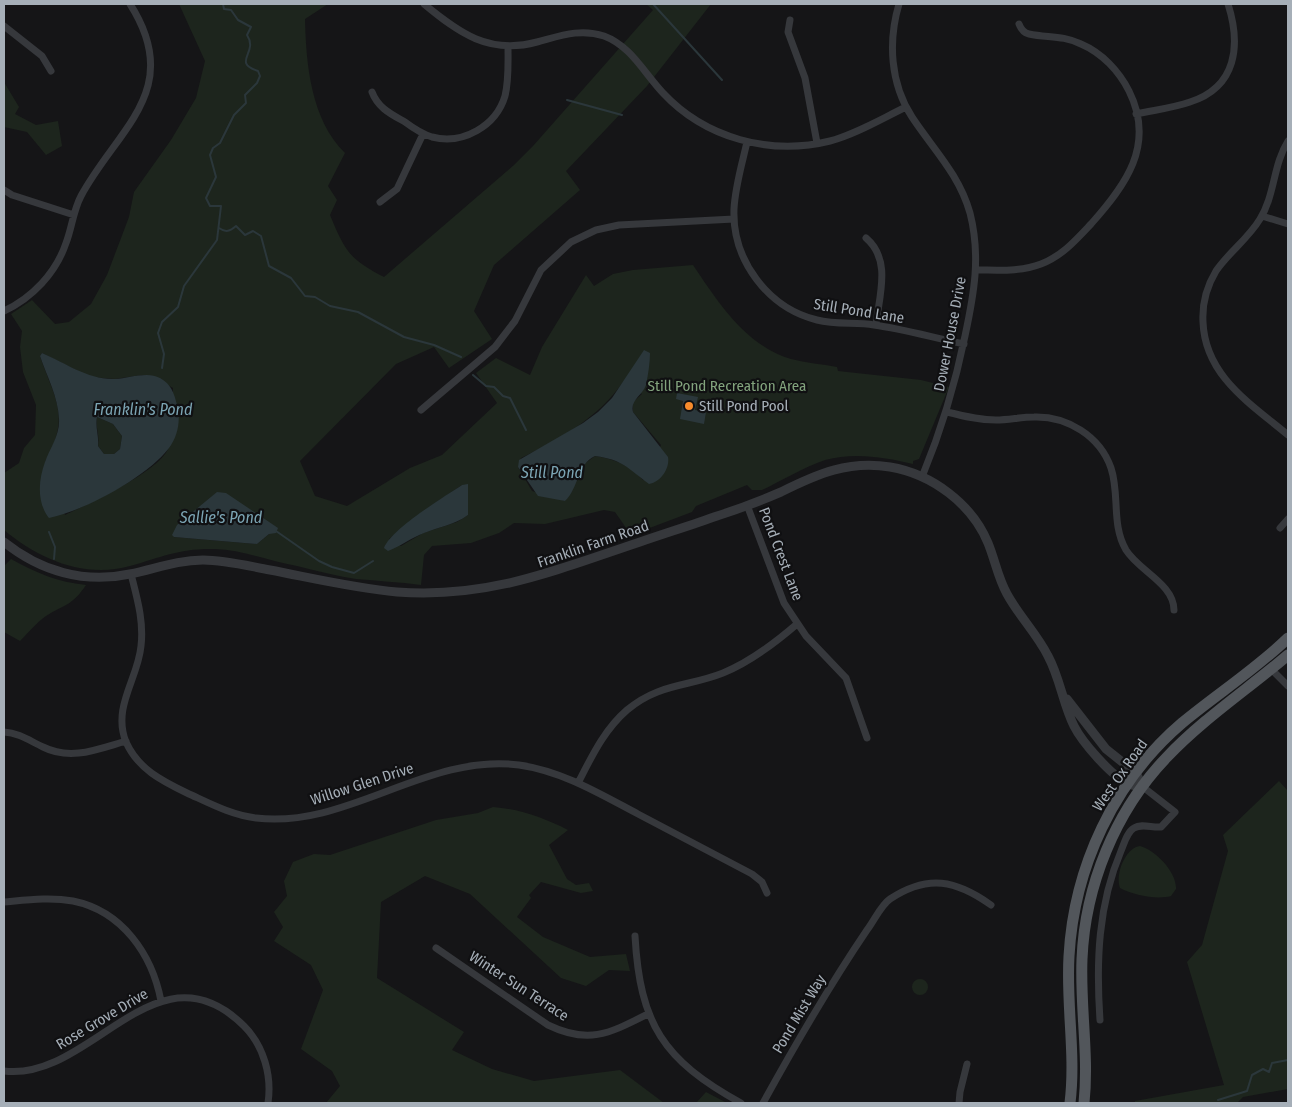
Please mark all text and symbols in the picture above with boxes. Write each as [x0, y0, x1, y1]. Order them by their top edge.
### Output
street label: Dower House Drive [930, 275, 970, 393]
street label: Still Pond Lane [812, 295, 906, 327]
park label: Still Pond Recreation Area [648, 377, 806, 395]
place label: Still Pond Pool [699, 397, 789, 415]
water label: Franklin's Pond [94, 400, 193, 419]
marker: Still Pond Pool [683, 400, 695, 412]
water label: Still Pond [520, 463, 584, 482]
street label: Pond Crest Lane [755, 505, 807, 603]
water label: Sallie's Pond [179, 508, 263, 527]
street label: Franklin Farm Road [535, 517, 651, 571]
street label: West Ox Road [1089, 736, 1151, 814]
street label: Willow Glen Drive [308, 759, 416, 809]
street label: Winter Sun Terrace [466, 947, 572, 1025]
street label: Pond Mist Way [768, 971, 830, 1057]
street label: Rose Grove Drive [53, 985, 151, 1053]

